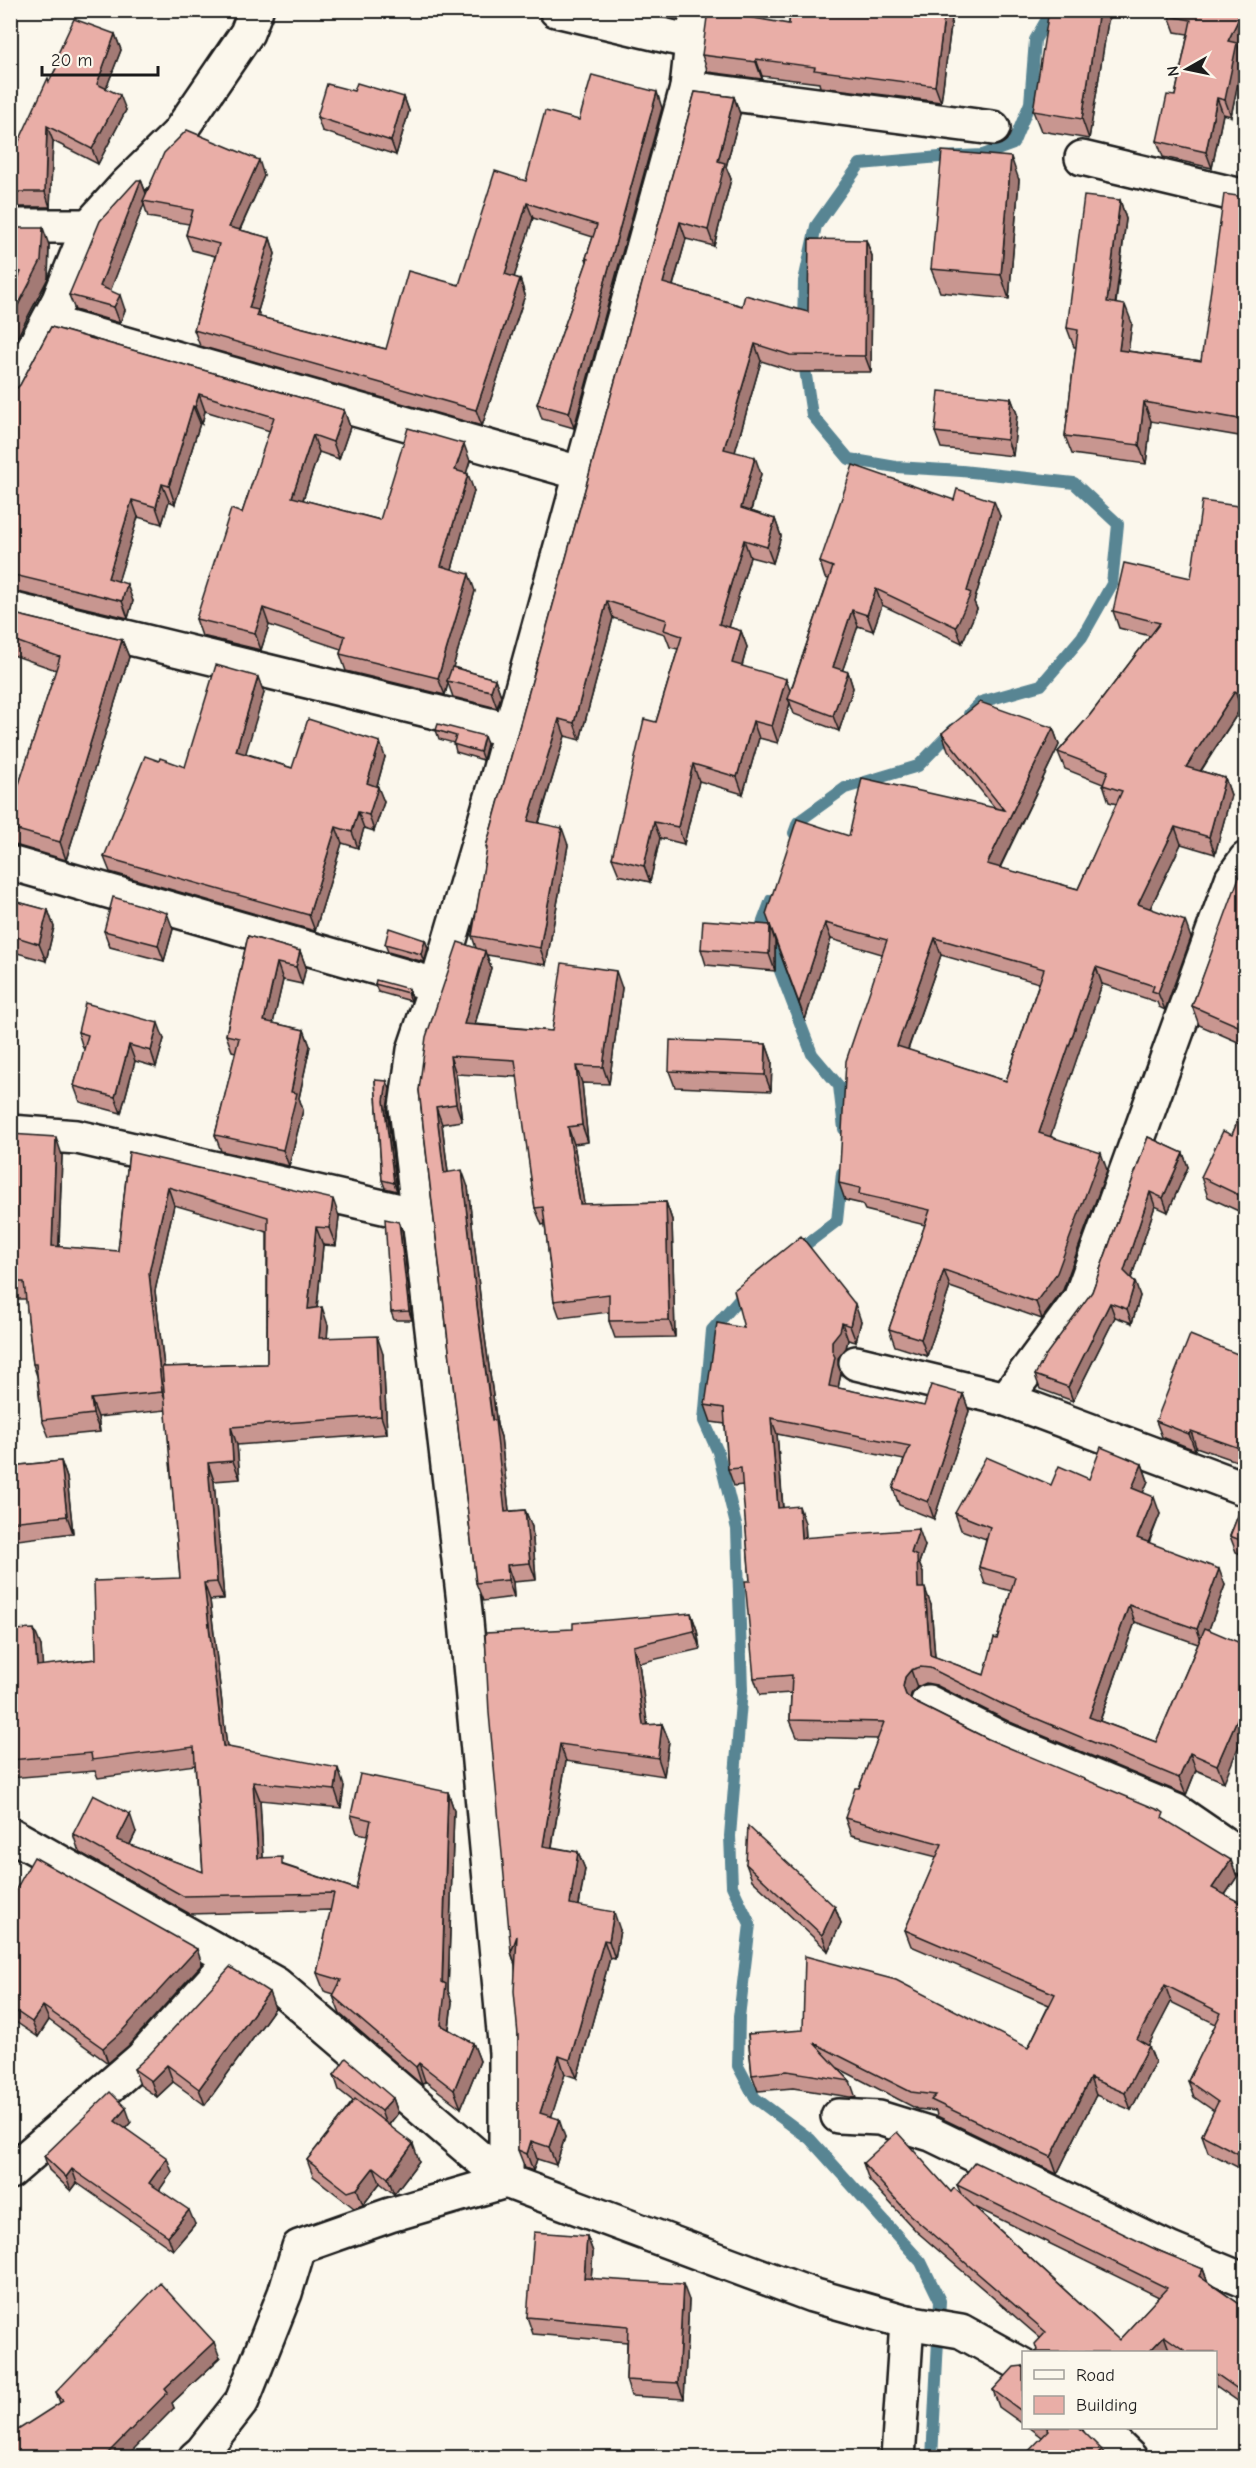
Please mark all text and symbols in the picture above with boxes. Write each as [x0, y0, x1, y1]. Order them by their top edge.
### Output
scale bar [42, 39, 158, 77]
north arrow [1157, 39, 1217, 99]
text: 20 m [51, 50, 92, 71]
text: N [1163, 65, 1183, 78]
legend [1022, 2351, 1217, 2429]
text: Road [1076, 2365, 1115, 2386]
text: Building [1076, 2395, 1138, 2416]

